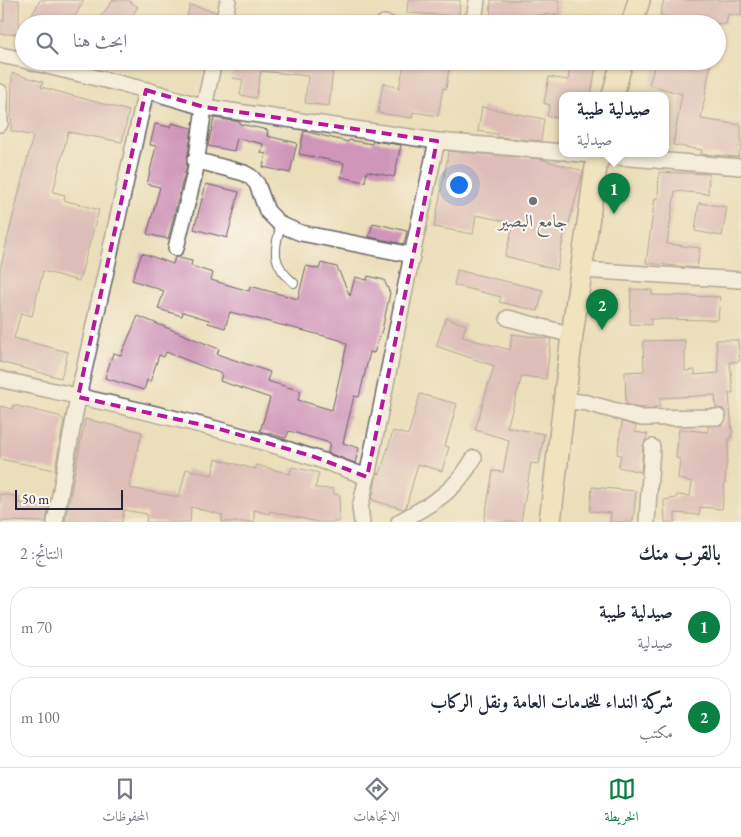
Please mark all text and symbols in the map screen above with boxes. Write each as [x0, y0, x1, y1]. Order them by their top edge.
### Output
search box [15, 15, 726, 70]
text: ابحث هنا [73, 28, 127, 53]
icon: search [33, 29, 61, 57]
popup [559, 92, 669, 157]
text: صيدلية طيبة [577, 96, 651, 121]
text: صيدلية [577, 129, 613, 150]
your location [446, 172, 472, 198]
pin: 1 [598, 173, 630, 214]
marker: جامع البصير [527, 195, 539, 207]
place label: جامع البصير [497, 209, 567, 237]
pin: 2 [586, 289, 618, 330]
scale bar [15, 487, 122, 510]
text: 50 m [22, 490, 49, 508]
text: بالقرب منك [638, 539, 721, 566]
text: النتائج: 2 [20, 543, 63, 564]
text: صيدلية طيبة [599, 599, 673, 624]
text: 70 m [21, 617, 52, 638]
text: 1 [700, 617, 708, 638]
text: صيدلية [638, 632, 673, 653]
text: شركة النداء للخدمات العامة ونقل الركاب [430, 689, 673, 714]
text: 100 m [21, 707, 60, 728]
text: 2 [700, 707, 708, 728]
text: مكتب [639, 722, 673, 743]
tab: المحفوظات [102, 775, 149, 830]
tab: الاتجاهات [353, 775, 400, 830]
tab: الخريطة [605, 775, 639, 830]

